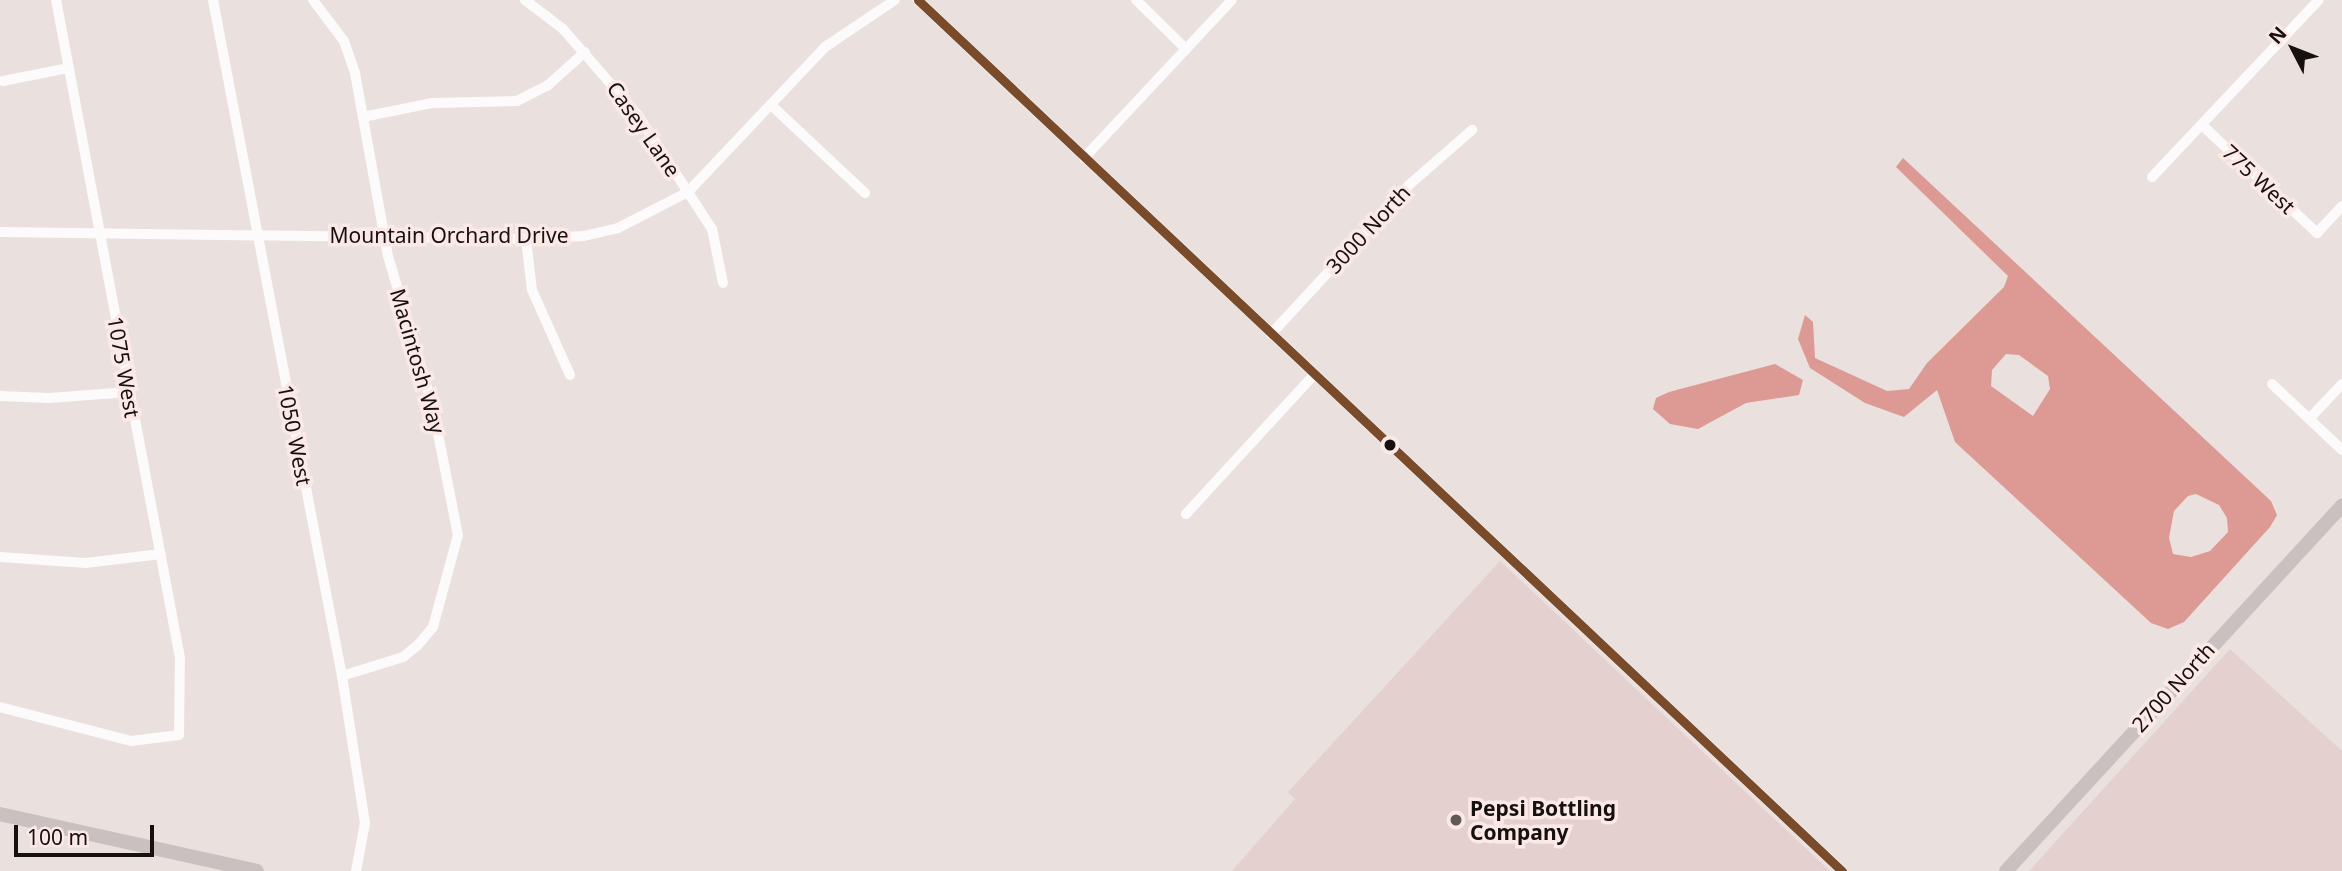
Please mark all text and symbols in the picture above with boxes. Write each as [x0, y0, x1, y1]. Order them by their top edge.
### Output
north arrow [2258, 14, 2328, 84]
text: N [2263, 21, 2292, 49]
street label: Casey Lane [602, 77, 686, 181]
street label: 775 West [2217, 139, 2301, 219]
street label: 3000 North [1321, 180, 1415, 278]
street label: Mountain Orchard Drive [330, 222, 568, 248]
street label: Macintosh Way [385, 286, 451, 436]
street label: 1075 West [103, 315, 145, 419]
street label: 1050 West [273, 382, 317, 488]
unlabelled marker [1383, 438, 1397, 452]
street label: 2700 North [2126, 637, 2220, 737]
place label: Pepsi Bottling Company [1470, 795, 1616, 845]
scale bar [18, 812, 158, 856]
marker: Pepsi Bottling Company [1448, 812, 1464, 828]
text: 100 m [27, 823, 88, 851]

